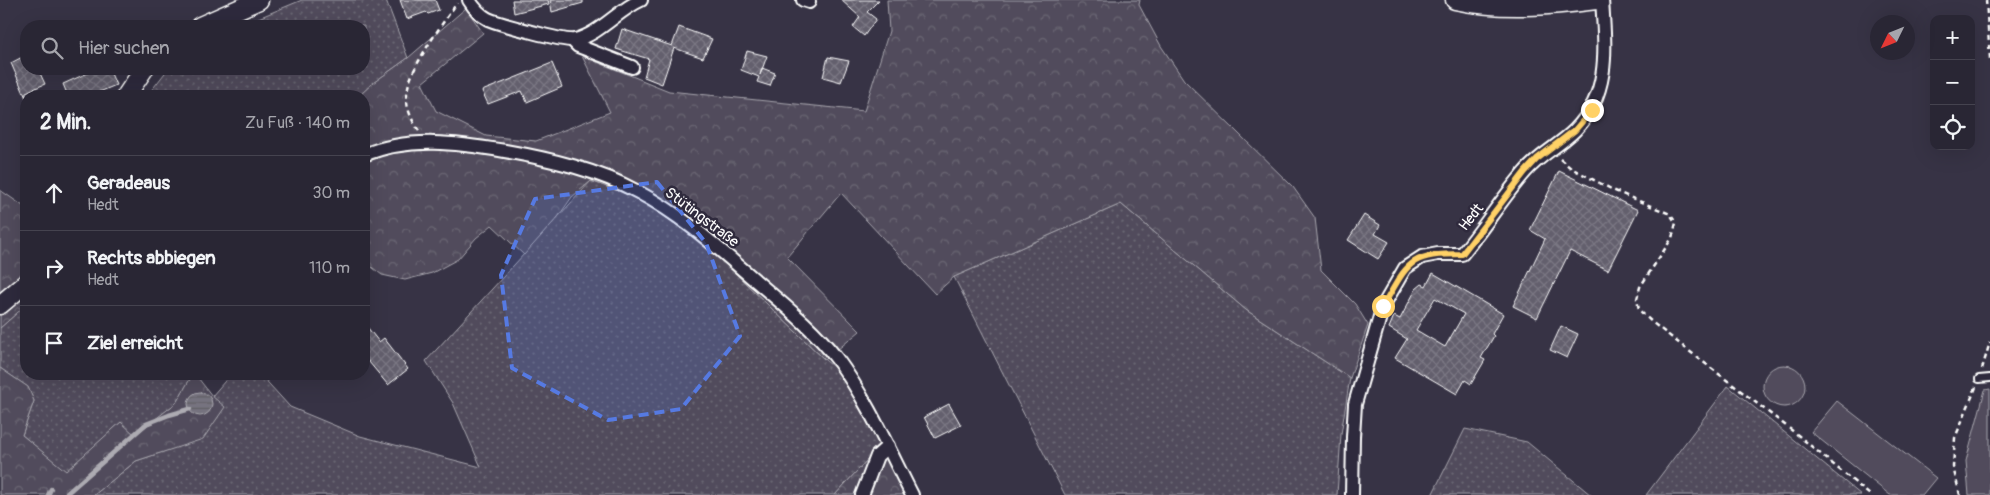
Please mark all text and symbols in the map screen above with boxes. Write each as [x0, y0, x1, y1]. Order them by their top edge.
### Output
north arrow [1870, 15, 1915, 60]
map controls [1930, 15, 1975, 150]
button: + [1930, 15, 1975, 60]
search box [20, 20, 370, 75]
icon: search [38, 34, 66, 62]
text: Hier suchen [78, 36, 170, 60]
button: − [1930, 60, 1975, 105]
route end [1581, 99, 1604, 122]
button: locate [1930, 105, 1975, 150]
text: 2 Min. [40, 109, 91, 136]
text: Zu Fuß · 140 m [245, 113, 350, 133]
text: Geradeaus [87, 171, 170, 195]
icon: ahead [40, 179, 68, 207]
text: 30 m [312, 183, 350, 203]
street label: Stütingstraße [661, 183, 743, 252]
text: Hedt [87, 195, 119, 215]
street label: Hedt [1455, 199, 1489, 235]
text: Rechts abbiegen [87, 246, 216, 270]
icon: right [40, 254, 68, 282]
text: 110 m [309, 258, 350, 278]
text: Hedt [87, 270, 119, 290]
route start [1372, 295, 1395, 318]
icon: arrive [40, 329, 68, 357]
text: Ziel erreicht [87, 331, 183, 355]

